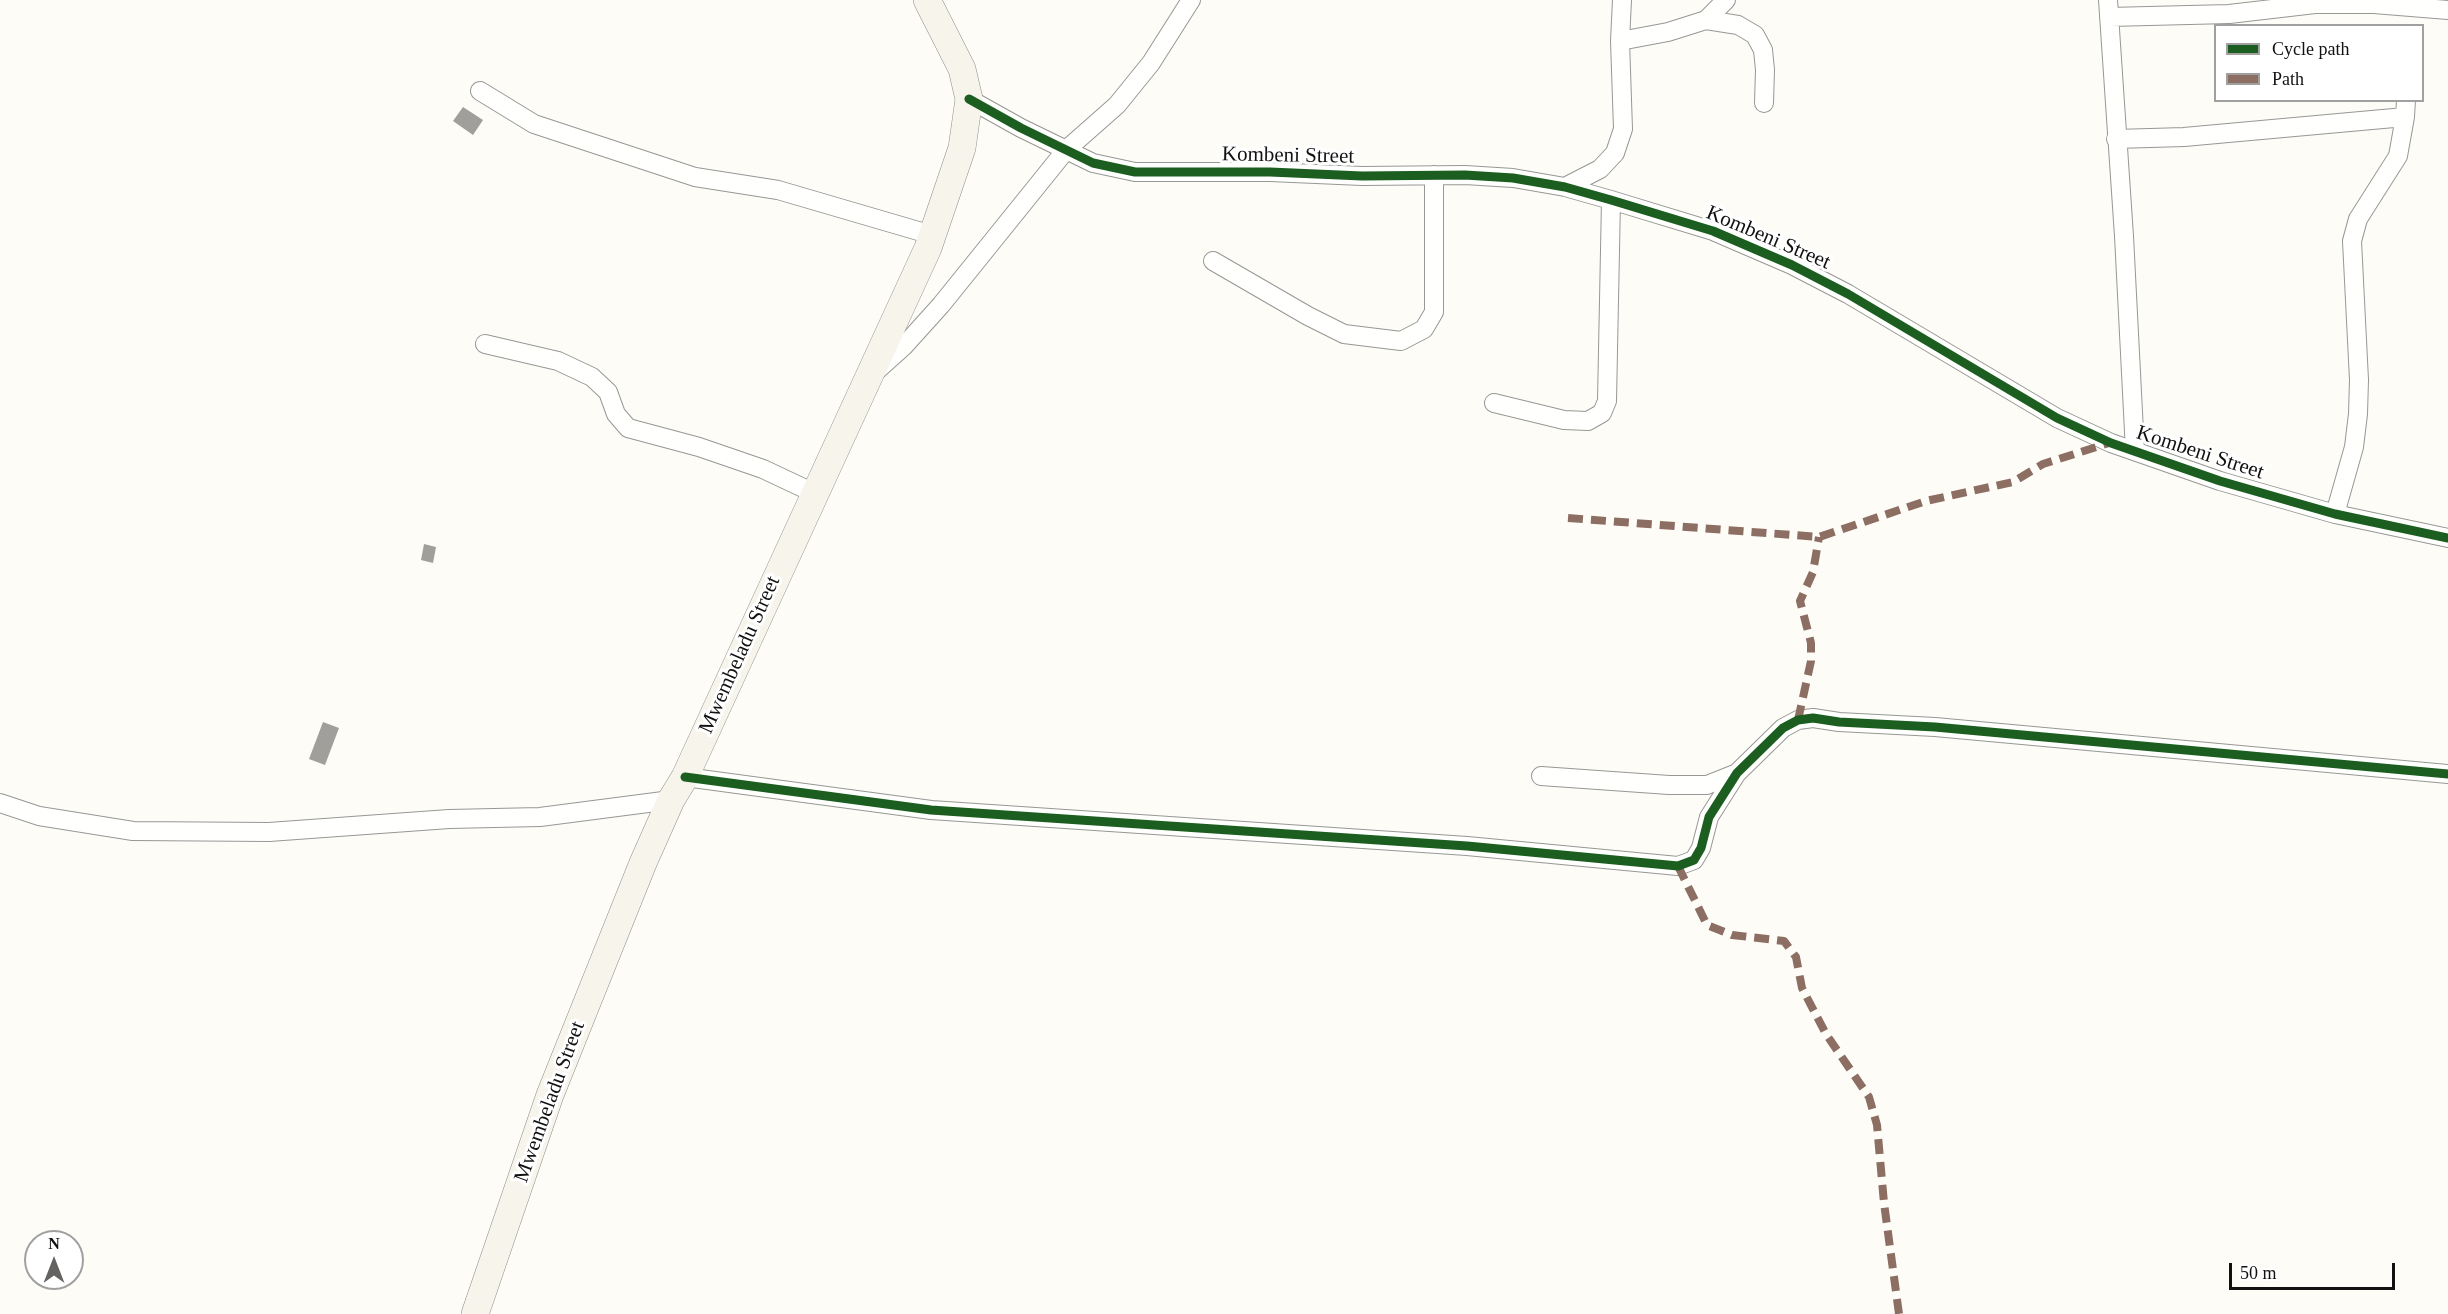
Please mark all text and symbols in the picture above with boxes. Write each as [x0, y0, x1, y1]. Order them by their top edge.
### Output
legend [2214, 24, 2424, 102]
text: Cycle path [2272, 39, 2349, 59]
text: Path [2272, 69, 2304, 89]
street label: Kombeni Street [1222, 142, 1354, 170]
street label: Kombeni Street [1702, 201, 1834, 275]
street label: Kombeni Street [2133, 421, 2267, 485]
street label: Mwembeladu Street [694, 572, 786, 738]
street label: Mwembeladu Street [509, 1018, 591, 1186]
north arrow [24, 1230, 84, 1290]
text: N [48, 1235, 60, 1252]
scale bar [2232, 1251, 2398, 1289]
text: 50 m [2240, 1263, 2277, 1283]

